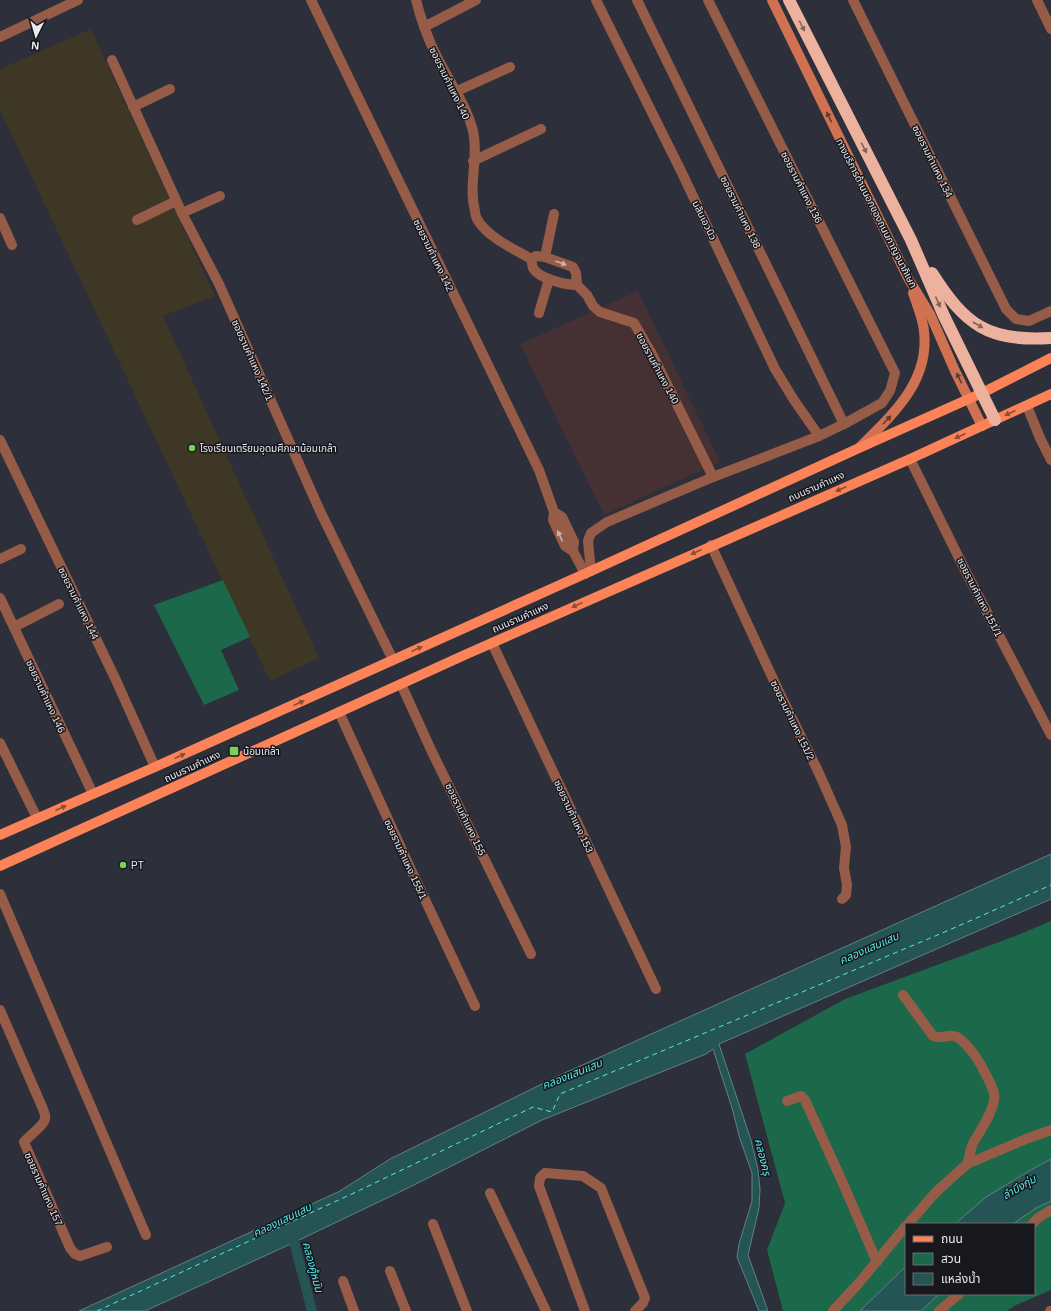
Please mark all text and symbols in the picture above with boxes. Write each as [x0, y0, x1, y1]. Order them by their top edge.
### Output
north arrow [16, 16, 56, 56]
one-way arrow [799, 20, 806, 31]
text: N [31, 40, 40, 52]
street label: ซอยรามคำแหง 140 [427, 45, 472, 121]
one-way arrow [826, 111, 832, 123]
street label: ซอยรามคำแหง 134 [910, 123, 955, 199]
street label: ทางบริการด้านนอกของถนนกาญจนาภิเษก [834, 137, 919, 290]
one-way arrow [861, 143, 867, 154]
street label: ซอยรามคำแหง 136 [779, 150, 825, 225]
street label: ซอยรามคำแหง 138 [718, 174, 763, 250]
street label: นลินเอวนิว [690, 199, 719, 242]
street label: ซอยรามคำแหง 142 [411, 217, 456, 293]
one-way arrow [555, 260, 567, 266]
one-way arrow [935, 296, 941, 307]
street label: ซอยรามคำแหง 142/1 [230, 318, 275, 403]
one-way arrow [972, 321, 984, 328]
street label: ซอยรามคำแหง 140 [634, 331, 681, 406]
one-way arrow [956, 373, 962, 384]
one-way arrow [1005, 410, 1016, 416]
one-way arrow [882, 415, 892, 425]
one-way arrow [954, 433, 965, 439]
marker: โรงเรียนเตรียมอุดมศึกษาน้อมเกล้า [187, 443, 197, 453]
place label: โรงเรียนเตรียมอุดมศึกษาน้อมเกล้า [200, 443, 337, 455]
street label: ถนนรามคำแหง [786, 469, 846, 504]
one-way arrow [834, 486, 846, 492]
one-way arrow [557, 530, 563, 541]
one-way arrow [690, 549, 702, 555]
street label: ซอยรามคำแหง 151/1 [955, 556, 1004, 639]
street label: ซอยรามคำแหง 144 [56, 565, 101, 641]
street label: ถนนรามคำแหง [490, 600, 550, 635]
one-way arrow [572, 602, 583, 608]
one-way arrow [412, 646, 423, 652]
street label: ซอยรามคำแหง 146 [24, 658, 67, 735]
street label: ซอยรามคำแหง 151/2 [768, 679, 817, 762]
one-way arrow [293, 700, 304, 706]
marker: น้อมเกล้า [228, 745, 240, 757]
place label: น้อมเกล้า [243, 746, 280, 757]
street label: ถนนรามคำแหง [162, 749, 222, 784]
one-way arrow [175, 753, 186, 759]
street label: ซอยรามคำแหง 153 [552, 778, 595, 855]
street label: ซอยรามคำแหง 155 [443, 781, 488, 857]
one-way arrow [55, 805, 67, 811]
street label: ซอยรามคำแหง 155/1 [382, 817, 429, 901]
marker: PT [118, 860, 128, 870]
place label: PT [131, 860, 144, 871]
water label: คลองแสนแสบ [838, 929, 902, 966]
water label: คลองแสนแสบ [540, 1056, 605, 1091]
water label: คลองครุ [752, 1137, 774, 1178]
street label: ซอยรามคำแหง 157 [22, 1151, 65, 1228]
water label: ลำบึงกุ่ม [1000, 1172, 1039, 1202]
water label: คลองแสนแสบ [251, 1200, 314, 1239]
legend [905, 1223, 1035, 1295]
text: ถนน [941, 1232, 963, 1246]
water label: คลองคู้หมัน [300, 1240, 326, 1295]
text: สวน [941, 1252, 961, 1266]
text: แหล่งน้ำ [941, 1270, 980, 1286]

